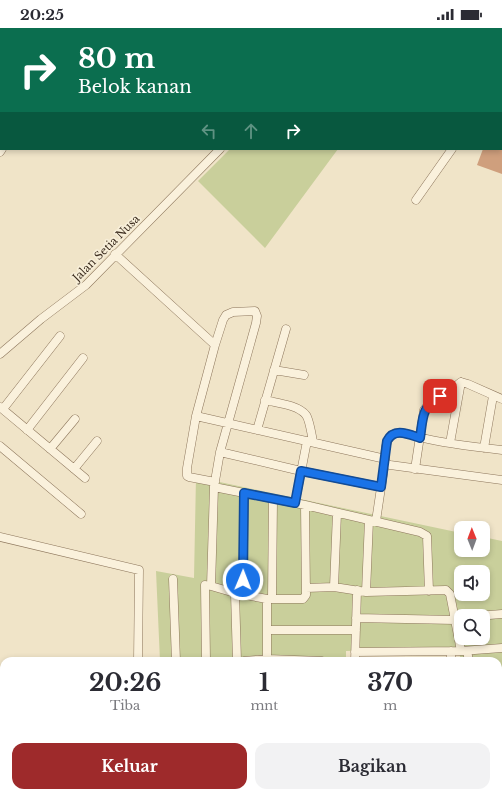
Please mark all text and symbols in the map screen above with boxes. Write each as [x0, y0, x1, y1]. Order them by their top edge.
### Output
text: 20:25 [20, 5, 64, 24]
text: 80 m [78, 41, 155, 76]
icon: right [12, 44, 64, 96]
text: Belok kanan [78, 76, 192, 98]
icon: left [198, 120, 220, 142]
icon: ahead [240, 120, 262, 142]
icon: right [282, 120, 304, 142]
street label: Jalan Setia Nusa [68, 211, 143, 286]
pin [423, 379, 457, 413]
icon: arrive [429, 385, 451, 407]
north arrow [454, 521, 490, 557]
map controls [454, 521, 490, 645]
position arrow [222, 559, 264, 601]
button: sound [454, 565, 490, 601]
button: search [454, 609, 490, 645]
text: 20:26 [89, 668, 161, 697]
text: 1 [259, 668, 270, 697]
text: 370 [367, 668, 413, 697]
text: Tiba [110, 697, 140, 714]
text: mnt [250, 697, 278, 714]
text: m [383, 697, 397, 714]
button: Keluar [12, 743, 247, 789]
button: Bagikan [255, 743, 490, 789]

